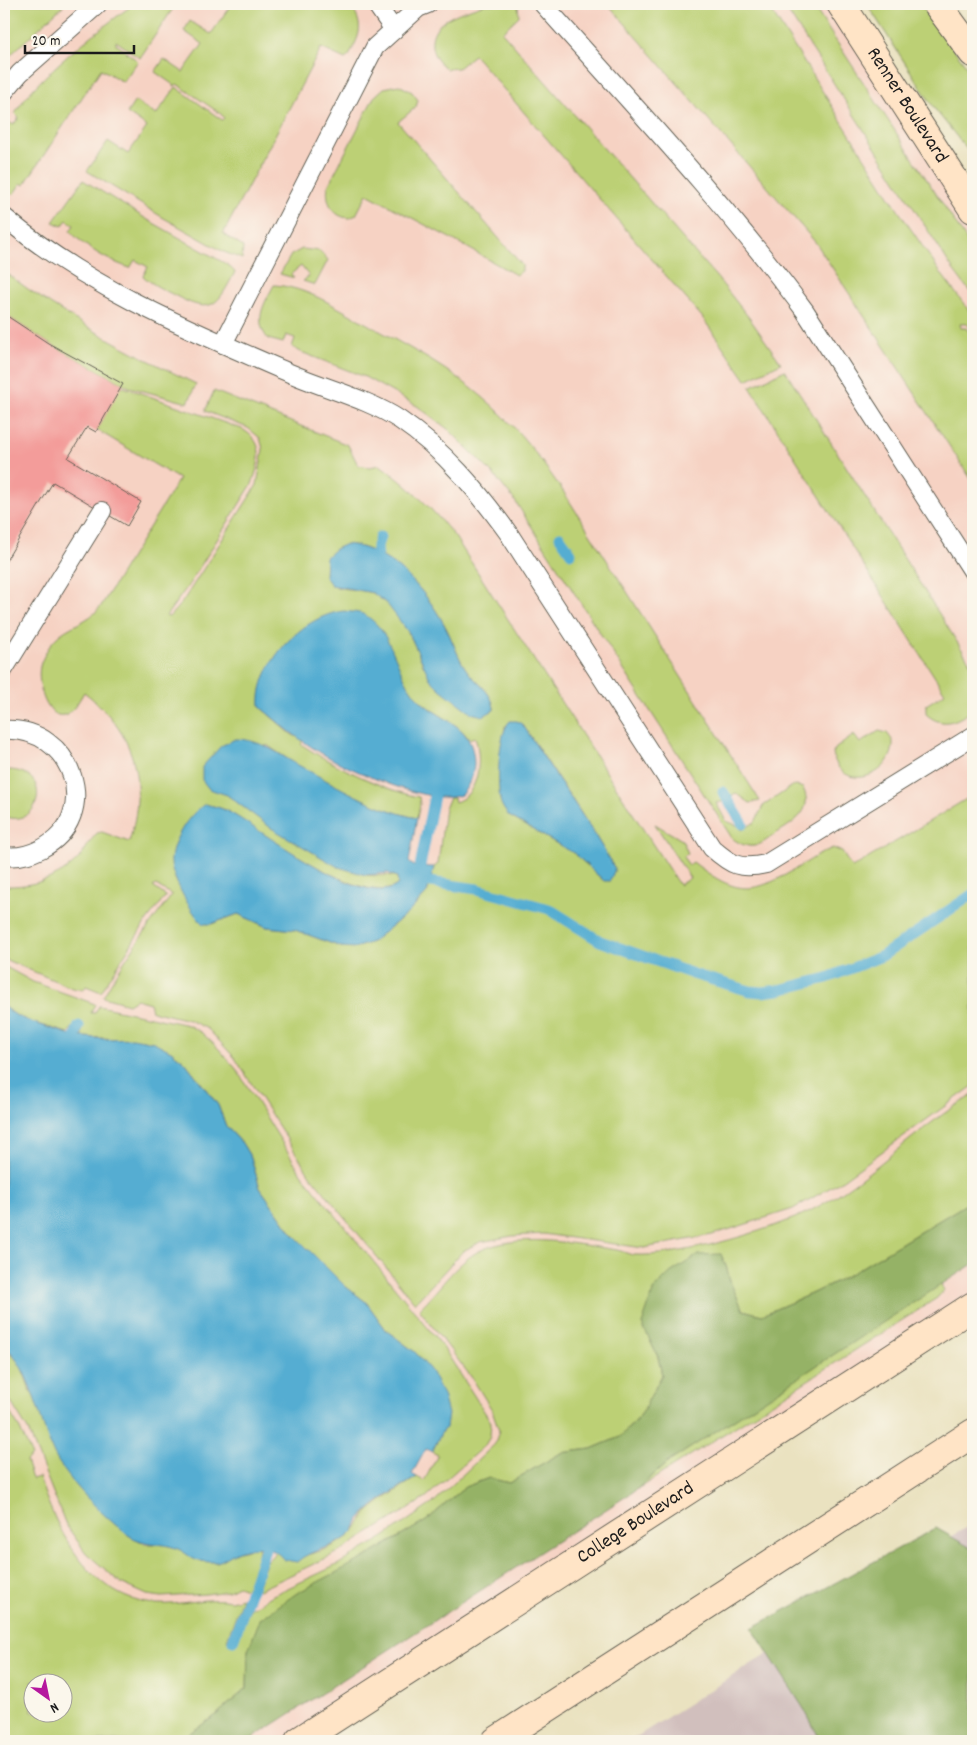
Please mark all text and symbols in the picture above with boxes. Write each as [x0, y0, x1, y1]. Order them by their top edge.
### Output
scale bar [25, 22, 134, 54]
text: 20 m [32, 31, 60, 53]
street label: Renner Boulevard [859, 42, 954, 169]
street label: College Boulevard [572, 1475, 700, 1572]
north arrow [22, 1672, 72, 1722]
text: N [46, 1697, 62, 1718]

